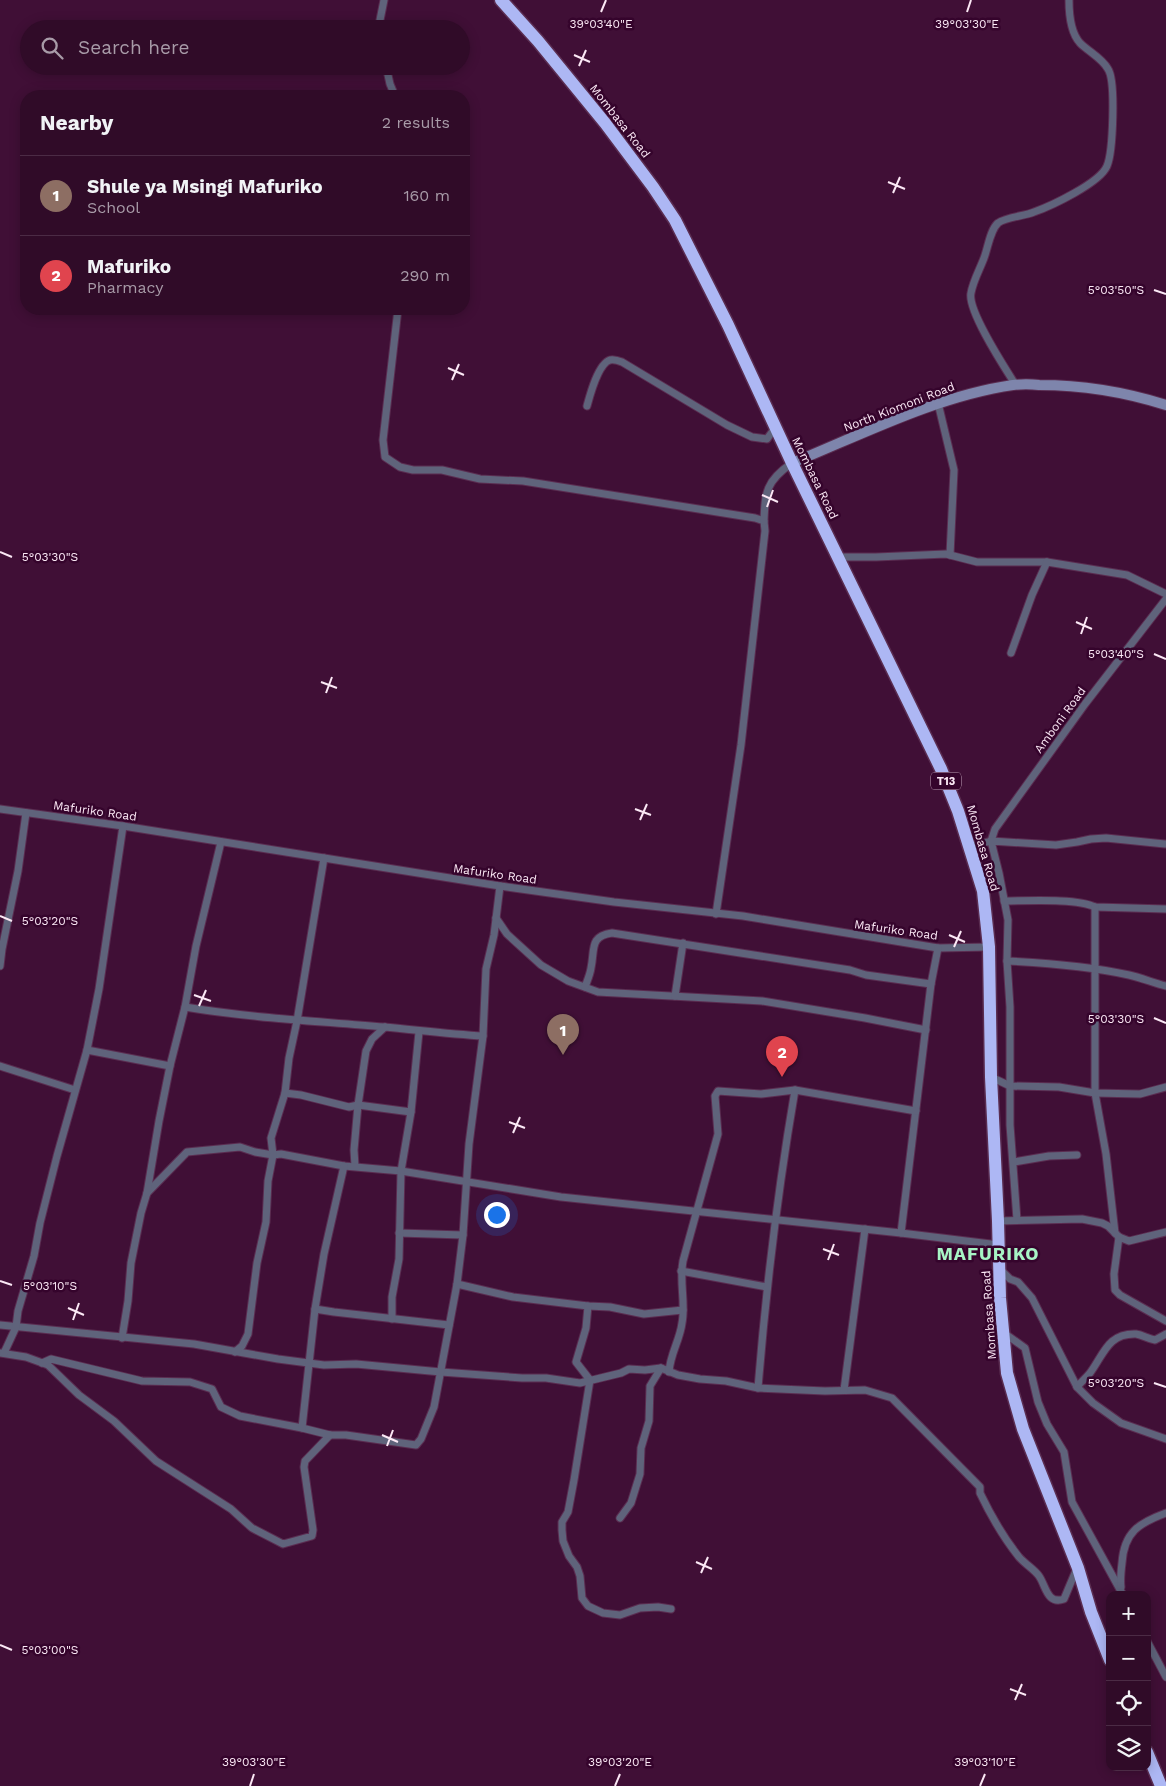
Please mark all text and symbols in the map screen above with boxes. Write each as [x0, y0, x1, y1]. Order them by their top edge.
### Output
text: 39°03'40"E [569, 17, 633, 31]
text: 39°03'30"E [935, 17, 999, 31]
search box [20, 20, 470, 75]
icon: search [38, 34, 66, 62]
text: Search here [78, 36, 189, 59]
street label: Mombasa Road [587, 81, 653, 161]
text: Nearby [40, 110, 113, 135]
text: 2 results [382, 113, 450, 132]
text: Shule ya Msingi Mafuriko [87, 175, 323, 198]
text: 1 [53, 186, 59, 205]
text: 160 m [403, 186, 450, 205]
text: School [87, 198, 140, 217]
text: Mafuriko [87, 255, 171, 278]
text: 2 [51, 266, 61, 285]
text: 290 m [400, 266, 450, 285]
text: Pharmacy [87, 278, 163, 297]
text: 5°03'50"S [1088, 283, 1144, 297]
street label: North Kiomoni Road [841, 379, 957, 435]
street label: Mombasa Road [789, 435, 841, 521]
text: 5°03'30"S [22, 550, 78, 564]
text: 5°03'40"S [1088, 647, 1144, 661]
street label: Amboni Road [1031, 684, 1089, 756]
road number: T13 [931, 772, 961, 789]
street label: Mafuriko Road [52, 798, 138, 824]
street label: Mombasa Road [964, 803, 1002, 893]
street label: Mafuriko Road [452, 861, 538, 887]
text: 5°03'20"S [22, 914, 78, 928]
street label: Mafuriko Road [853, 917, 939, 943]
text: 5°03'30"S [1088, 1012, 1144, 1026]
pin: 1 [547, 1014, 579, 1055]
pin: 2 [766, 1036, 798, 1077]
your location [484, 1202, 510, 1228]
district label: MAFURIKO [936, 1243, 1040, 1264]
street label: Mombasa Road [979, 1270, 999, 1360]
text: 5°03'10"S [23, 1279, 77, 1293]
text: 5°03'20"S [1088, 1376, 1144, 1390]
map controls [1106, 1591, 1151, 1771]
button: + [1106, 1591, 1151, 1636]
button: − [1106, 1636, 1151, 1681]
text: 5°03'00"S [22, 1643, 79, 1657]
button: locate [1106, 1681, 1151, 1726]
button: layers [1106, 1726, 1151, 1771]
text: 39°03'30"E [222, 1755, 286, 1769]
text: 39°03'20"E [588, 1755, 652, 1769]
text: 39°03'10"E [954, 1755, 1016, 1769]

